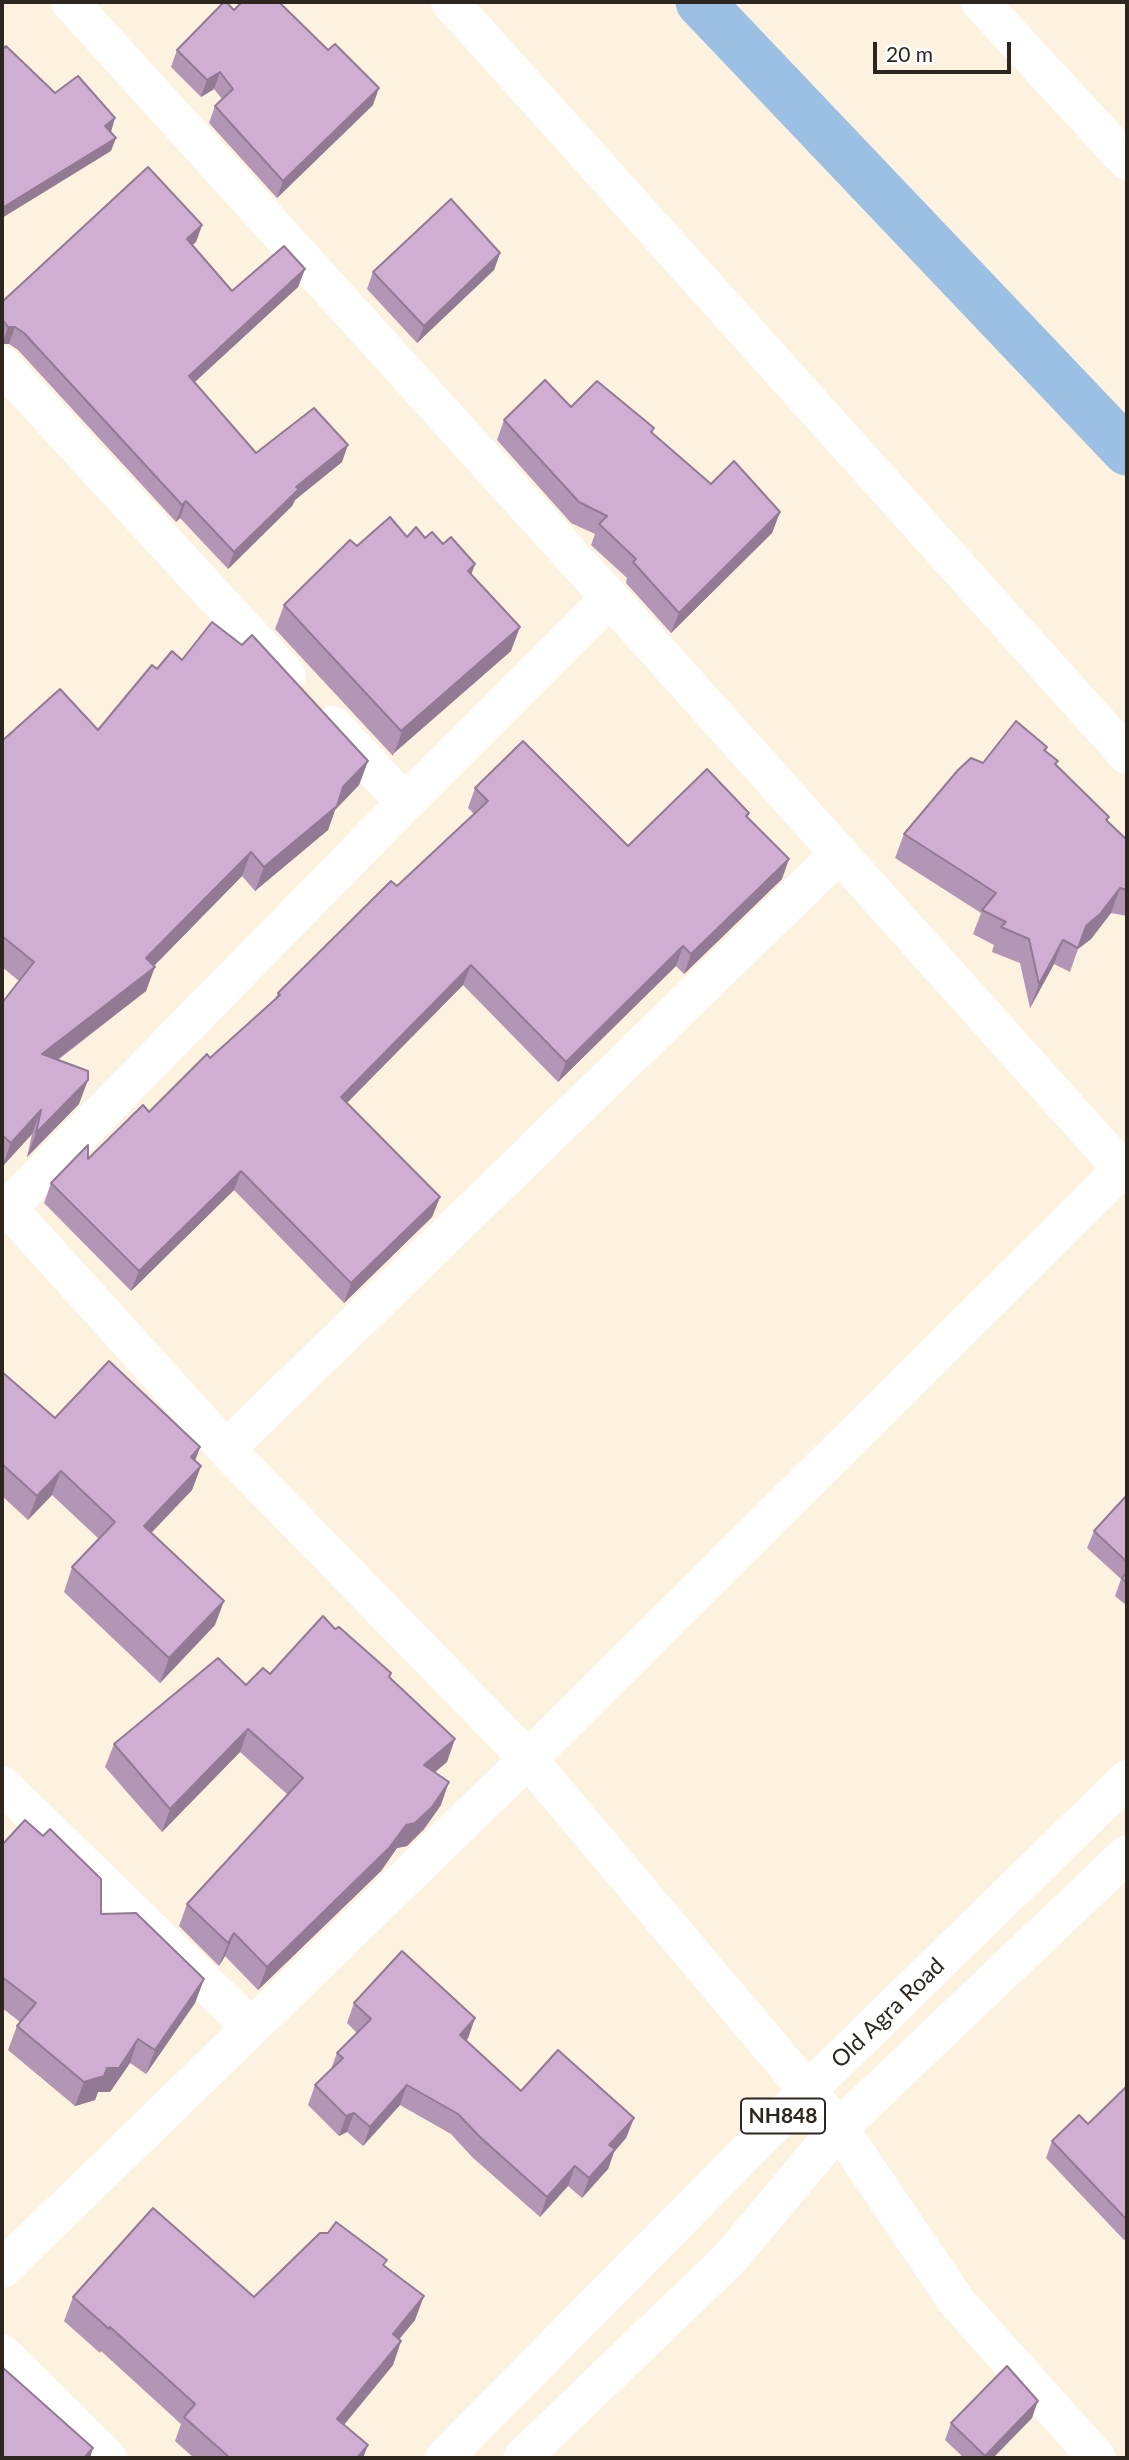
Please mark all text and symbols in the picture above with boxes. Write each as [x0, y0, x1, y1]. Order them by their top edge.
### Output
scale bar [877, 28, 1015, 72]
text: 20 m [886, 41, 933, 66]
street label: Old Agra Road [826, 1952, 950, 2074]
road number: NH848 [741, 2098, 825, 2134]

